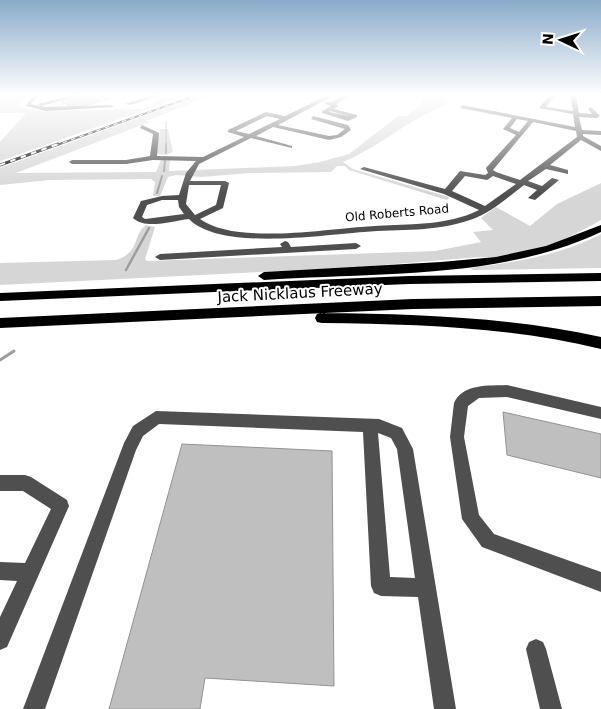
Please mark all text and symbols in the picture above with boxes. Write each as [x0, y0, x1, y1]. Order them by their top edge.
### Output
north arrow [536, 15, 586, 65]
text: N [540, 33, 556, 45]
street label: Old Roberts Road [345, 201, 449, 225]
street label: Jack Nicklaus Freeway [216, 280, 383, 306]

